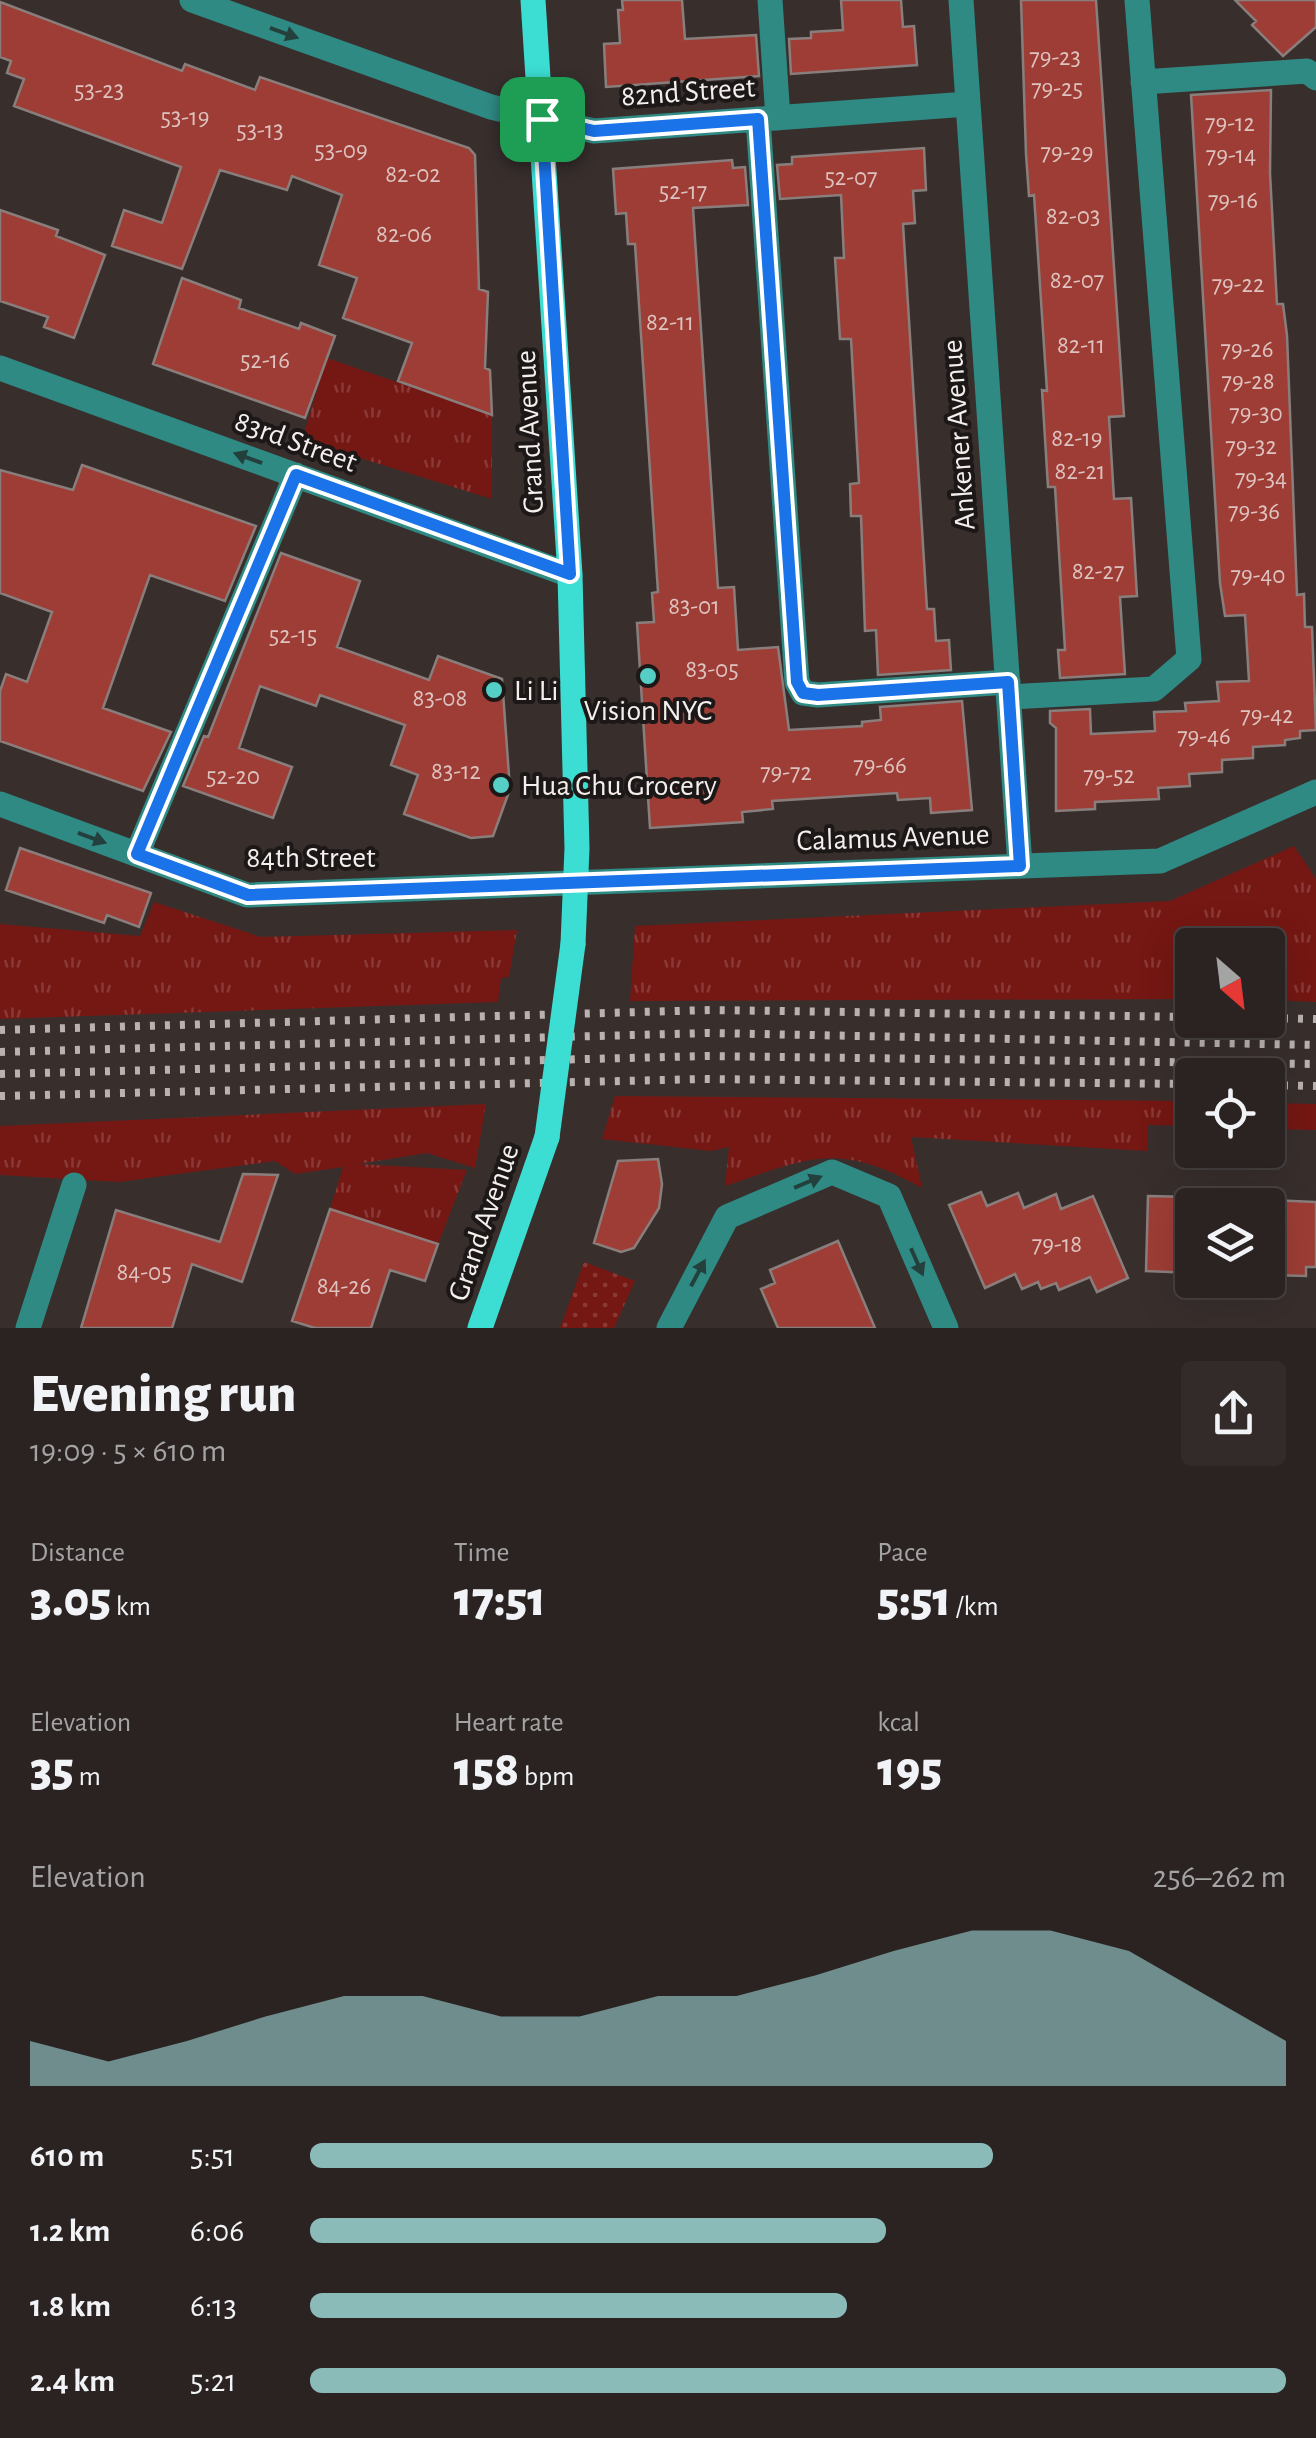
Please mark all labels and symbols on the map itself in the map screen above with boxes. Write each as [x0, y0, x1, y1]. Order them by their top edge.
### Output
one-way arrow [269, 26, 299, 41]
house number: 79-23 [1029, 45, 1081, 70]
street label: 82nd Street [620, 72, 757, 112]
house number: 79-25 [1031, 76, 1083, 101]
pin [500, 77, 585, 162]
house number: 53-23 [74, 78, 124, 103]
house number: 53-19 [161, 105, 209, 130]
house number: 79-12 [1205, 111, 1255, 136]
house number: 53-13 [236, 118, 284, 143]
house number: 53-09 [314, 138, 368, 163]
house number: 79-29 [1041, 140, 1093, 165]
house number: 79-14 [1206, 143, 1256, 168]
house number: 82-02 [385, 162, 441, 187]
house number: 52-07 [824, 165, 878, 190]
house number: 52-17 [659, 179, 707, 204]
house number: 79-16 [1208, 188, 1258, 213]
house number: 82-03 [1046, 204, 1100, 229]
house number: 82-06 [376, 222, 432, 247]
house number: 82-07 [1050, 268, 1104, 293]
house number: 79-22 [1212, 272, 1264, 297]
house number: 82-11 [646, 310, 694, 335]
house number: 82-11 [1057, 333, 1105, 358]
house number: 79-26 [1221, 337, 1273, 362]
street label: Ankener Avenue [937, 339, 981, 531]
house number: 52-16 [240, 348, 290, 373]
street label: Grand Avenue [511, 349, 549, 515]
house number: 79-28 [1221, 369, 1275, 394]
house number: 79-30 [1229, 401, 1283, 426]
street label: 83rd Street [231, 406, 361, 478]
house number: 82-19 [1051, 426, 1103, 451]
house number: 79-32 [1225, 434, 1277, 459]
one-way arrow [232, 450, 262, 465]
house number: 82-21 [1055, 459, 1105, 484]
house number: 79-34 [1235, 466, 1287, 491]
house number: 79-36 [1228, 499, 1280, 524]
house number: 82-27 [1072, 559, 1124, 584]
house number: 79-40 [1230, 563, 1286, 588]
house number: 83-01 [668, 594, 720, 619]
house number: 52-15 [269, 623, 317, 648]
house number: 83-05 [685, 657, 739, 682]
marker: Vision NYC [637, 665, 659, 687]
place label: Li Li [514, 676, 558, 706]
marker: Li Li [483, 679, 505, 701]
house number: 83-08 [413, 686, 467, 711]
place label: Vision NYC [584, 696, 712, 726]
house number: 79-42 [1240, 703, 1294, 728]
house number: 79-46 [1177, 724, 1231, 749]
house number: 79-66 [853, 753, 907, 778]
house number: 83-12 [431, 759, 481, 784]
house number: 79-72 [760, 760, 812, 785]
house number: 79-52 [1083, 763, 1135, 788]
house number: 52-20 [206, 764, 260, 789]
place label: Hua Chu Grocery [521, 771, 717, 801]
marker: Hua Chu Grocery [490, 774, 512, 796]
street label: Calamus Avenue [796, 820, 990, 856]
one-way arrow [77, 831, 107, 846]
street label: 84th Street [246, 843, 376, 873]
north arrow [1175, 928, 1285, 1038]
street label: Grand Avenue [443, 1140, 525, 1305]
one-way arrow [793, 1174, 823, 1190]
house number: 79-18 [1032, 1232, 1082, 1257]
one-way arrow [909, 1248, 926, 1277]
one-way arrow [689, 1258, 706, 1287]
house number: 84-05 [116, 1260, 172, 1285]
house number: 84-26 [317, 1274, 371, 1299]

